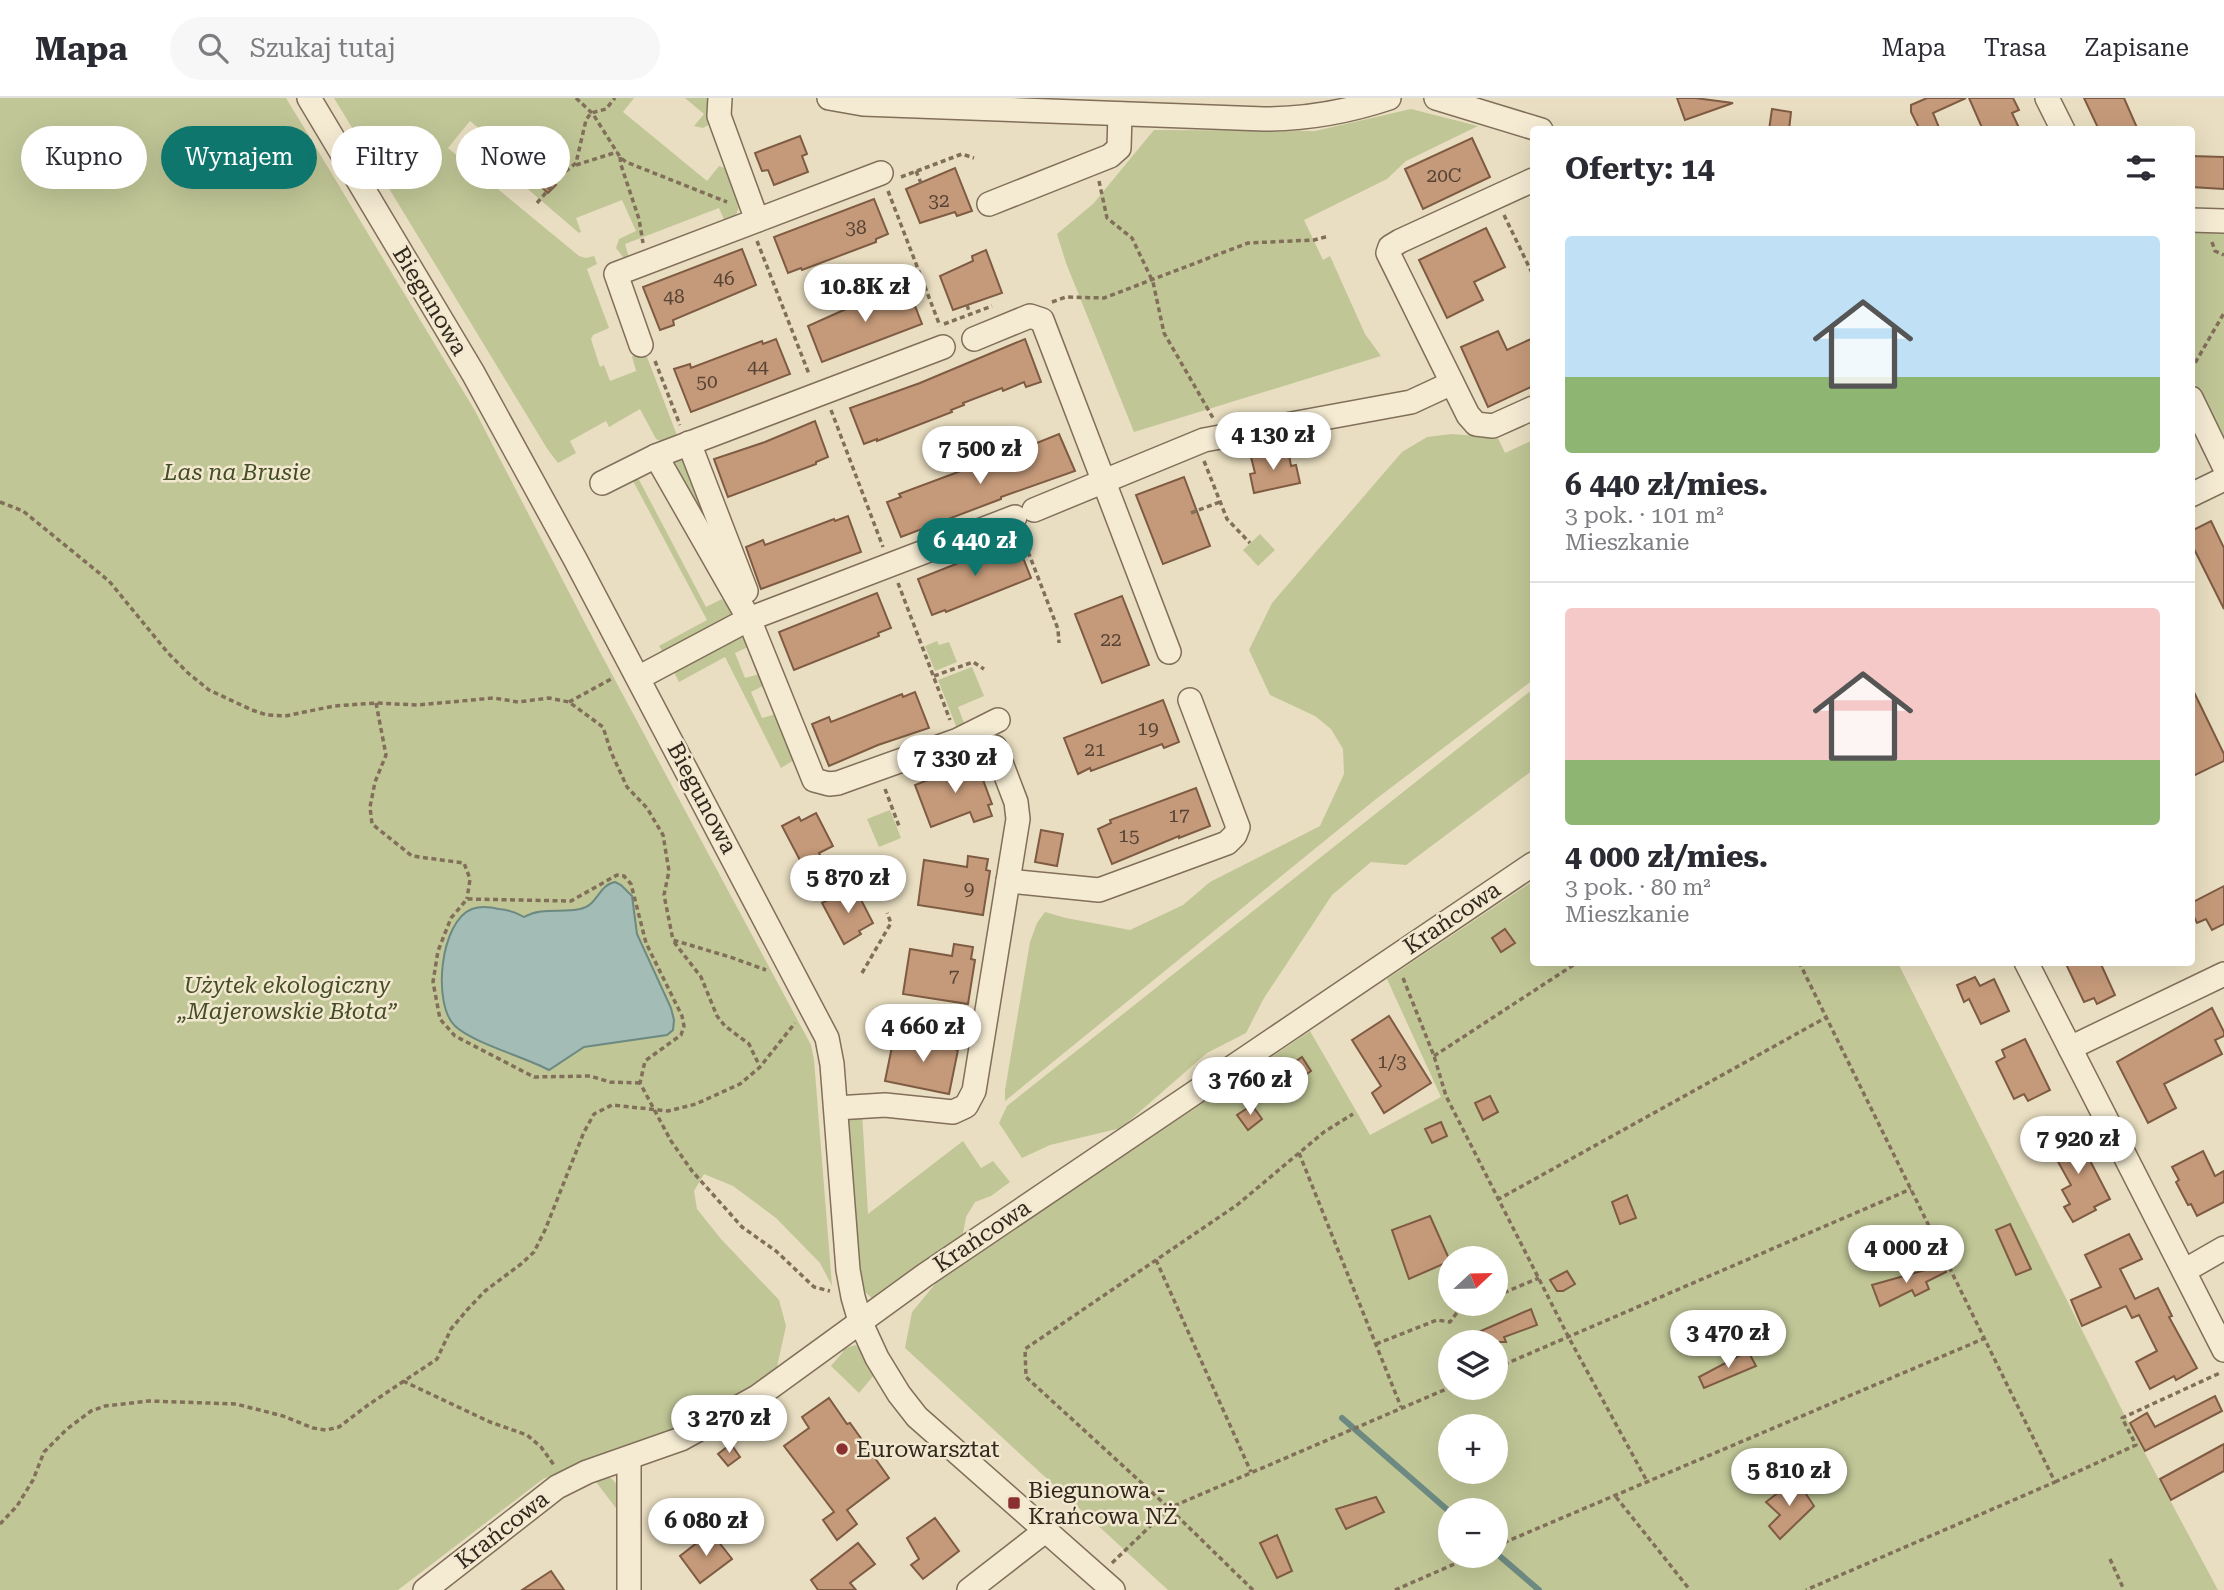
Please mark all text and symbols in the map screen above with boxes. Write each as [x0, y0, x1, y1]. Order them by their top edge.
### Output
search box [170, 17, 660, 80]
text: Mapa [35, 29, 128, 68]
icon: search [194, 29, 232, 67]
text: Szukaj tutaj [250, 33, 396, 63]
text: Mapa [1882, 34, 1946, 62]
text: Trasa [1984, 34, 2046, 62]
text: Zapisane [2084, 34, 2189, 62]
chip: Kupno [21, 126, 147, 189]
chip: Wynajem [161, 126, 317, 189]
chip: Filtry [331, 126, 442, 189]
chip: Nowe [456, 126, 570, 189]
icon: filters [2122, 149, 2160, 187]
text: Oferty: 14 [1565, 151, 1715, 186]
house number: 20C [1427, 164, 1461, 187]
house number: 32 [928, 189, 950, 212]
house number: 38 [845, 216, 867, 239]
street label: Biegunowa [387, 242, 473, 361]
pin: 10.8K zł [793, 264, 937, 324]
house number: 46 [713, 267, 735, 290]
text: 10.8K zł [820, 273, 910, 300]
icon: home [1800, 281, 1926, 407]
house number: 48 [663, 285, 685, 308]
house number: 44 [747, 355, 769, 378]
house number: 50 [696, 370, 718, 393]
pin: 4 130 zł [1201, 412, 1345, 472]
text: 4 130 zł [1231, 421, 1315, 448]
pin: 7 500 zł [908, 426, 1052, 486]
text: 7 500 zł [938, 435, 1022, 462]
park label: Las na Brusie [162, 459, 311, 486]
text: 6 440 zł/mies. [1565, 467, 1768, 502]
text: 3 pok. · 101 m² [1565, 502, 1724, 529]
pin: 6 440 zł [903, 518, 1047, 578]
text: 6 440 zł [933, 527, 1017, 554]
text: Mieszkanie [1565, 529, 1689, 556]
house number: 22 [1100, 628, 1122, 651]
icon: home [1800, 653, 1926, 779]
house number: 19 [1137, 717, 1159, 740]
pin: 7 330 zł [883, 736, 1027, 795]
street label: Biegunowa [661, 738, 743, 859]
house number: 21 [1084, 738, 1106, 761]
text: 7 330 zł [913, 744, 997, 771]
house number: 17 [1168, 804, 1190, 827]
house number: 15 [1118, 824, 1140, 847]
text: 4 000 zł/mies. [1565, 839, 1768, 874]
pin: 5 870 zł [776, 856, 920, 915]
text: 5 870 zł [806, 864, 890, 891]
text: 3 pok. · 80 m² [1565, 874, 1711, 901]
street label: Krańcowa [1398, 875, 1506, 960]
house number: 9 [964, 877, 974, 900]
text: Mieszkanie [1565, 901, 1689, 928]
house number: 7 [949, 965, 960, 988]
park label: Użytek ekologiczny „Majerowskie Błota” [176, 972, 397, 1025]
pin: 4 660 zł [851, 1004, 995, 1064]
text: 4 660 zł [881, 1013, 965, 1040]
house number: 1/3 [1377, 1050, 1407, 1073]
pin: 3 760 zł [1178, 1058, 1322, 1117]
text: 3 760 zł [1208, 1066, 1292, 1093]
pin: 7 920 zł [2006, 1116, 2150, 1176]
text: 7 920 zł [2036, 1125, 2120, 1152]
street label: Krańcowa [928, 1193, 1036, 1278]
pin: 4 000 zł [1834, 1226, 1978, 1285]
text: 4 000 zł [1864, 1234, 1948, 1261]
north arrow [1438, 1246, 1508, 1316]
map controls [1438, 1246, 1508, 1568]
pin: 3 470 zł [1656, 1310, 1800, 1370]
text: 3 470 zł [1686, 1319, 1770, 1346]
button: layers [1438, 1330, 1508, 1400]
pin: 3 270 zł [657, 1396, 801, 1455]
text: 3 270 zł [687, 1404, 771, 1431]
button: + [1438, 1414, 1508, 1484]
place label: Eurowarsztat [856, 1436, 1000, 1463]
marker: Eurowarsztat [834, 1441, 850, 1457]
pin: 5 810 zł [1717, 1448, 1861, 1508]
text: 5 810 zł [1747, 1457, 1831, 1484]
place label: Biegunowa - Krańcowa NŻ [1028, 1477, 1177, 1530]
street label: Krańcowa [450, 1485, 554, 1575]
marker: Biegunowa - Krańcowa NŻ [1006, 1495, 1022, 1511]
pin: 6 080 zł [634, 1498, 778, 1558]
button: − [1438, 1498, 1508, 1568]
text: 6 080 zł [664, 1507, 748, 1534]

